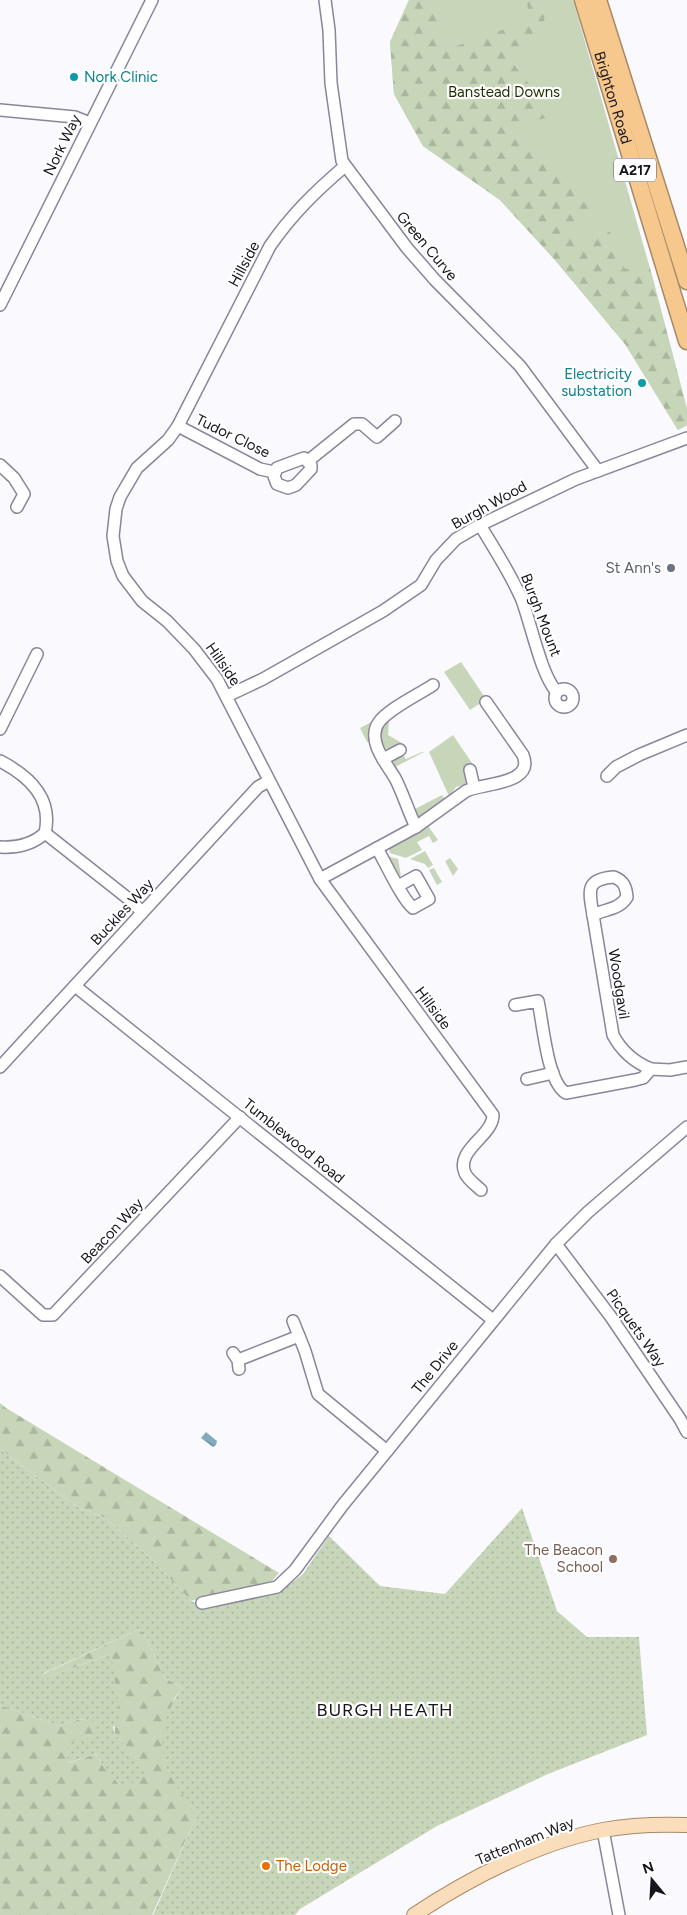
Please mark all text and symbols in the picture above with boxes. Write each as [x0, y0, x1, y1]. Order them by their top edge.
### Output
street label: Brighton Road [590, 49, 635, 146]
place label: Nork Clinic [84, 68, 158, 86]
marker: Nork Clinic [68, 71, 80, 83]
park label: Banstead Downs [448, 83, 560, 101]
street label: Nork Way [40, 111, 85, 178]
road number: A217 [614, 158, 656, 182]
street label: Green Curve [393, 208, 461, 284]
street label: Hillside [225, 238, 263, 290]
place label: Electricity substation [561, 365, 632, 400]
marker: Electricity substation [636, 377, 648, 389]
street label: Tudor Close [193, 410, 273, 462]
street label: Burgh Wood [448, 477, 530, 533]
place label: St Ann's [606, 559, 661, 577]
marker: St Ann's [665, 562, 677, 574]
street label: Burgh Mount [517, 571, 565, 659]
street label: Hillside [202, 639, 244, 689]
street label: Buckles Way [87, 875, 157, 949]
street label: Woodgavil [605, 948, 633, 1020]
street label: Hillside [411, 983, 455, 1033]
street label: Tumblewood Road [240, 1095, 348, 1187]
street label: Beacon Way [77, 1194, 147, 1268]
street label: Picquets Way [603, 1286, 670, 1371]
street label: The Drive [408, 1337, 462, 1397]
place label: The Beacon School [524, 1541, 603, 1576]
marker: The Beacon School [607, 1553, 619, 1565]
district label: BURGH HEATH [316, 1699, 454, 1721]
street label: Tattenham Way [473, 1813, 577, 1869]
north arrow [627, 1855, 677, 1905]
place label: The Lodge [276, 1857, 347, 1875]
text: N [640, 1858, 656, 1878]
marker: The Lodge [260, 1860, 272, 1872]

